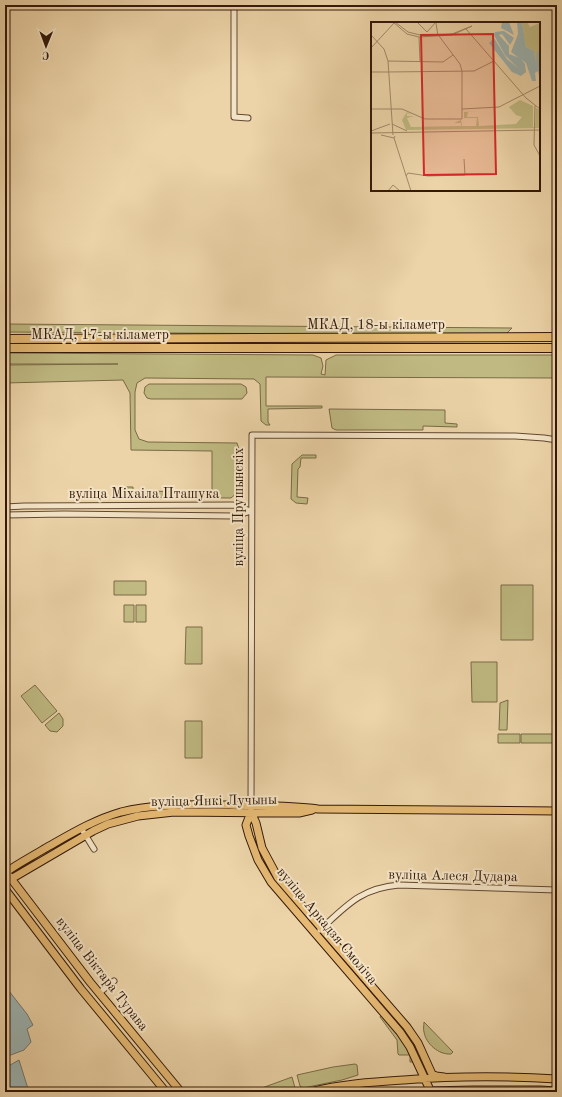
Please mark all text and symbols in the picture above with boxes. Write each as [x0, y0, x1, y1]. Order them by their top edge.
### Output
inset map [371, 22, 540, 191]
north arrow [26, 26, 66, 66]
text: С [42, 49, 50, 60]
street label: МКАД, 18-ы кіламетр [307, 318, 445, 332]
street label: МКАД, 17-ы кіламетр [31, 328, 169, 342]
street label: вуліца Прушынскіх [232, 447, 246, 567]
street label: вуліца Міхаіла Пташука [69, 487, 219, 501]
street label: вуліца Янкі Лучыны [151, 793, 277, 809]
street label: вуліца Аркадзя Смоліча [274, 865, 380, 987]
street label: вуліца Алеся Дудара [388, 868, 518, 884]
street label: вуліца Віктара Турава [53, 915, 151, 1034]

